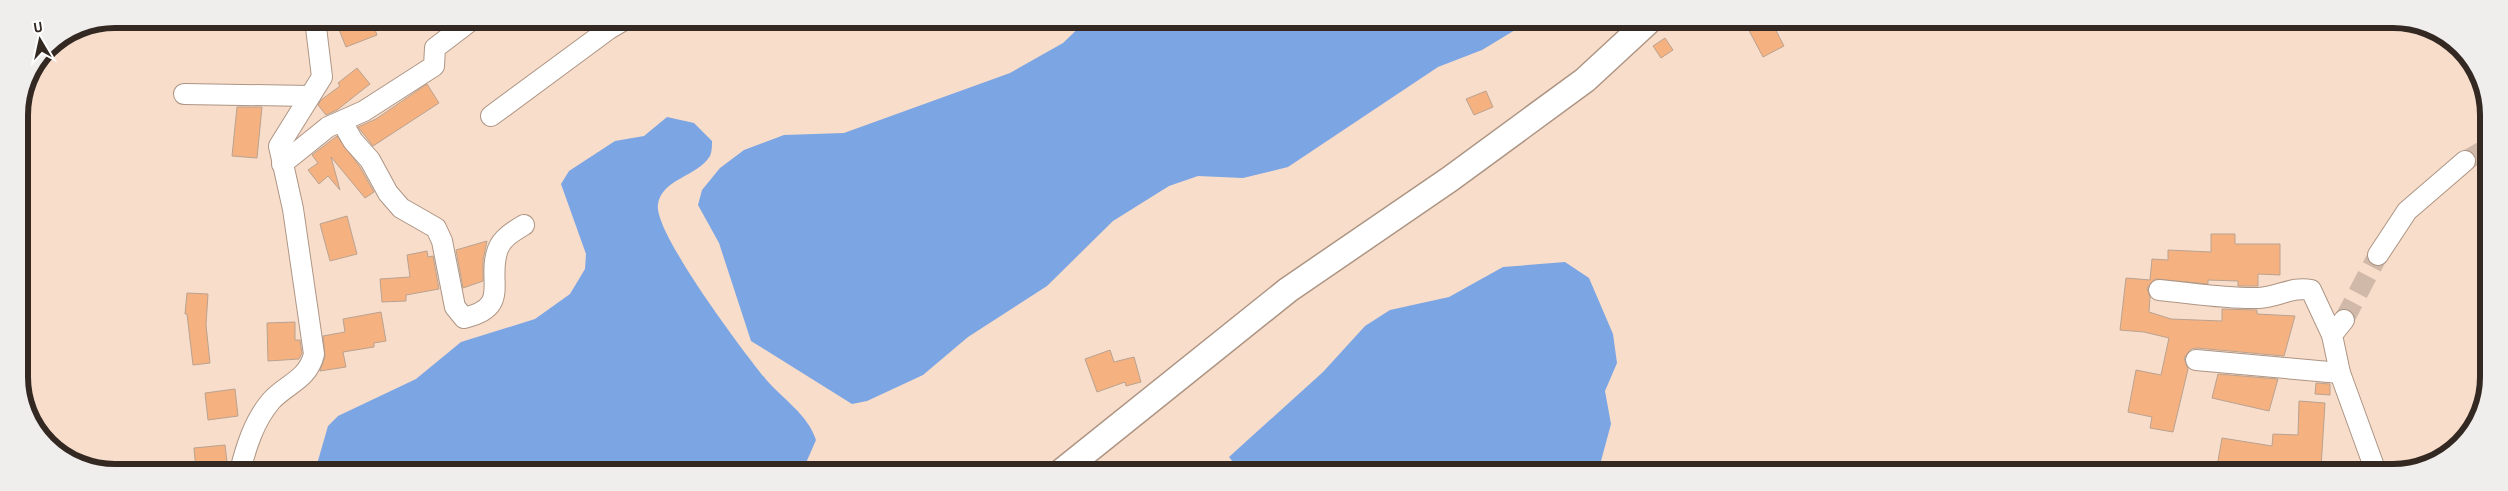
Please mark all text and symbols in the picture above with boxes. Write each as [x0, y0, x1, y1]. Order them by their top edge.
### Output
north arrow [15, 15, 65, 65]
text: U [32, 18, 44, 37]

